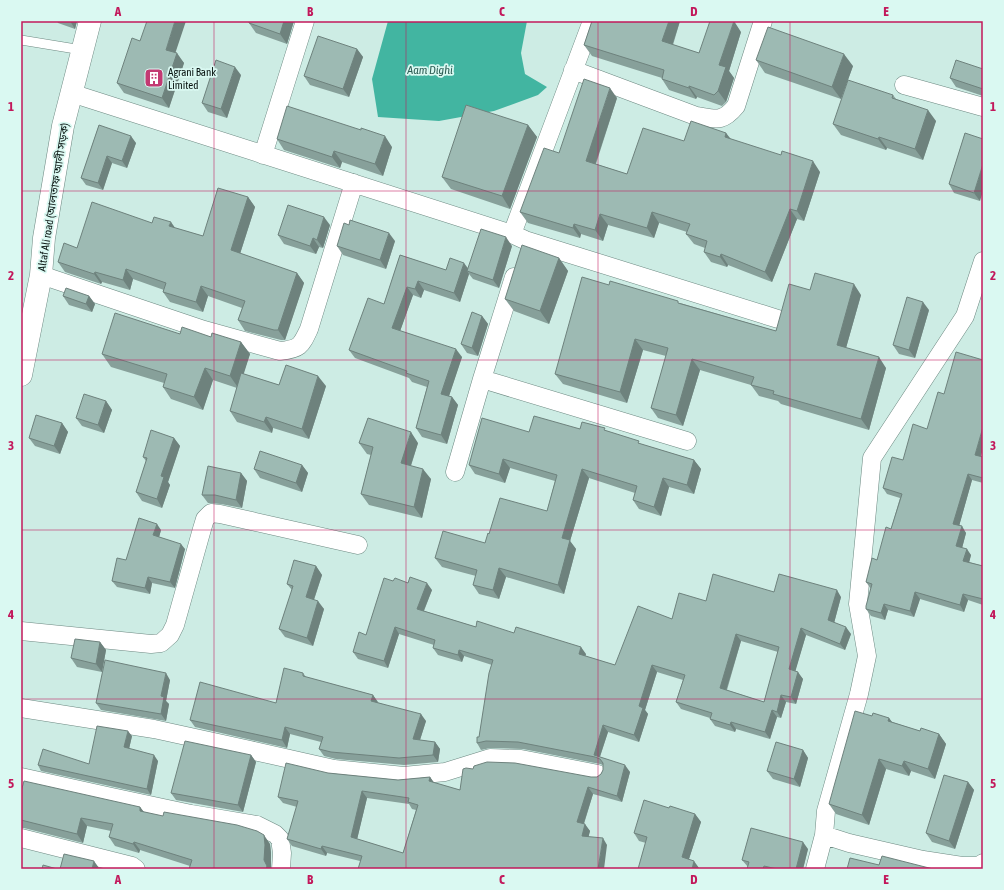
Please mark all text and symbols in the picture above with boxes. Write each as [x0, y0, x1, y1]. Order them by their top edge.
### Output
text: A [114, 4, 122, 19]
text: B [307, 4, 314, 19]
text: C [499, 4, 505, 19]
text: D [690, 4, 698, 19]
text: E [883, 4, 889, 19]
water label: Aam Dighi [406, 63, 453, 77]
place label: Agrani Bank Limited [168, 66, 216, 91]
building icon: Agrani Bank Limited [143, 67, 165, 89]
text: 1 [8, 99, 14, 114]
text: 1 [990, 99, 996, 114]
street label: Altaf Ali road (আলতাফ আলী সড়ক) [35, 122, 71, 272]
text: 2 [8, 268, 14, 283]
text: 2 [990, 268, 996, 283]
text: 3 [8, 438, 14, 453]
text: 3 [990, 438, 996, 453]
text: 4 [7, 607, 14, 622]
text: 4 [989, 607, 996, 622]
text: 5 [8, 776, 14, 791]
text: 5 [990, 776, 996, 791]
text: A [114, 872, 122, 887]
text: B [307, 872, 314, 887]
text: C [499, 872, 505, 887]
text: D [690, 872, 698, 887]
text: E [883, 872, 889, 887]

